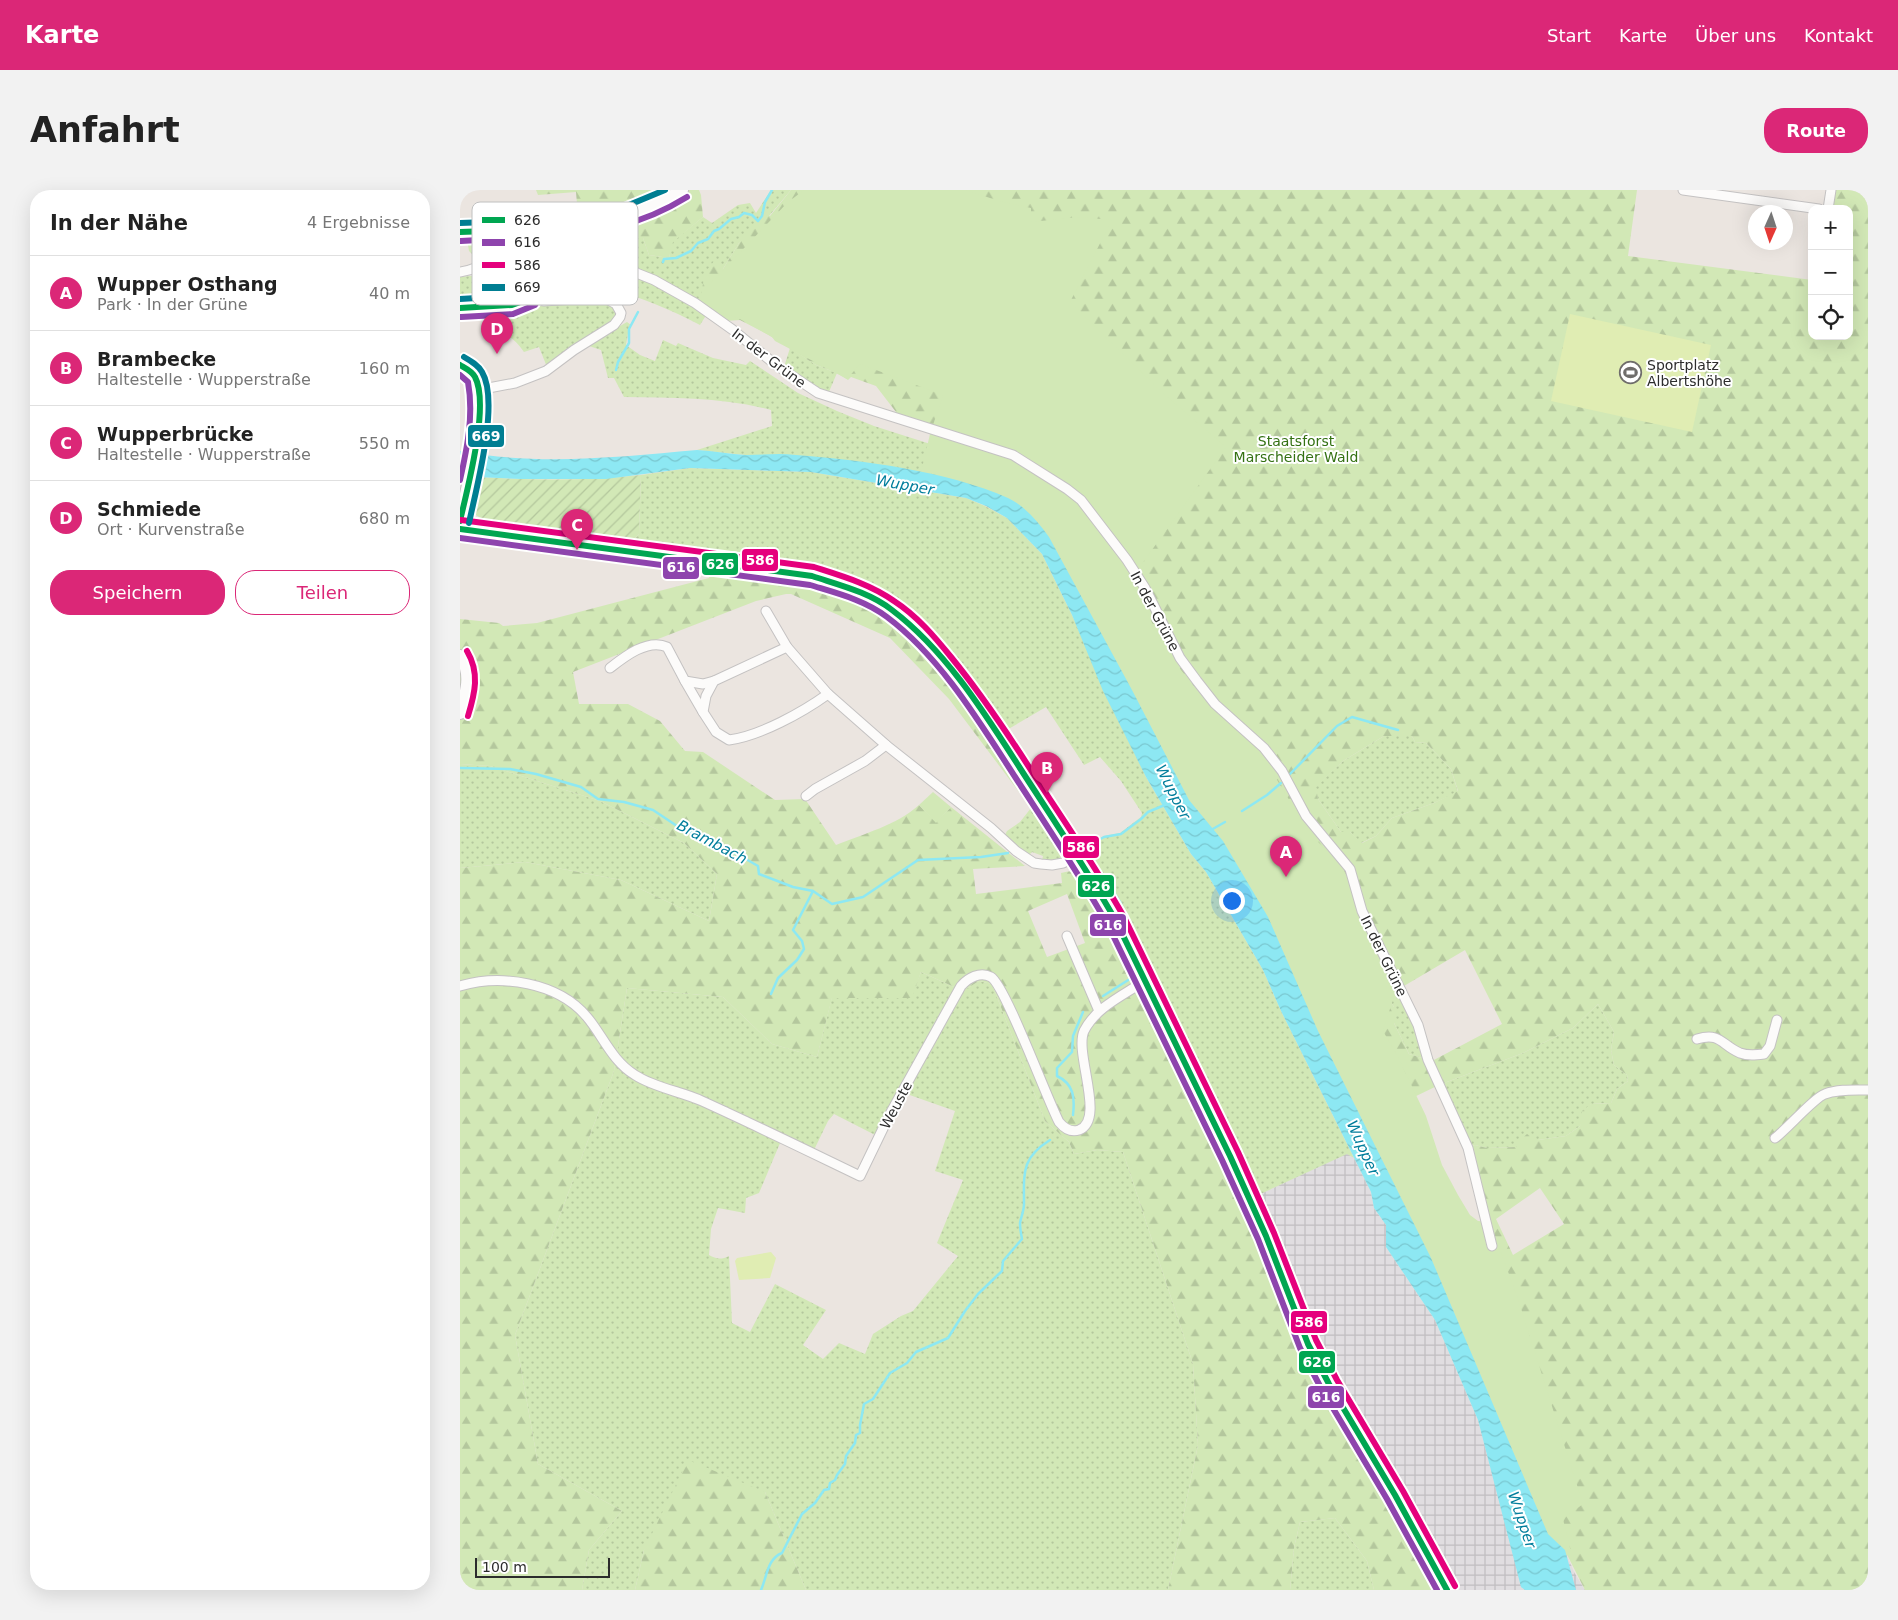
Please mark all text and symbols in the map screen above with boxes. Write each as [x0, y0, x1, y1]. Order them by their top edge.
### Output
text: Karte [25, 21, 99, 49]
text: Start [1547, 25, 1591, 46]
text: Karte [1619, 25, 1667, 46]
text: Über uns [1695, 25, 1776, 46]
text: Kontakt [1804, 25, 1873, 46]
button: Route [1764, 108, 1868, 153]
text: Anfahrt [30, 110, 180, 150]
legend [472, 202, 638, 305]
north arrow [1748, 205, 1793, 250]
map controls [1808, 205, 1853, 340]
button: + [1808, 205, 1853, 250]
text: In der Nähe [50, 211, 188, 235]
text: 626 [514, 212, 541, 228]
text: 4 Ergebnisse [307, 213, 410, 232]
text: 616 [514, 234, 541, 250]
button: − [1808, 250, 1853, 295]
text: 586 [514, 257, 541, 273]
text: Wupper Osthang [97, 273, 278, 295]
text: 669 [514, 279, 541, 295]
text: A [60, 284, 72, 303]
text: 40 m [369, 284, 410, 303]
text: Park · In der Grüne [97, 295, 248, 314]
button: locate [1808, 295, 1853, 340]
pin: D [481, 313, 513, 354]
street label: In der Grüne [729, 325, 809, 391]
text: Brambecke [97, 348, 216, 370]
place label: Sportplatz Albertshöhe [1647, 357, 1731, 389]
text: B [60, 359, 72, 378]
text: 160 m [359, 359, 410, 378]
sports icon: Sportplatz Albertshöhe [1619, 361, 1643, 385]
text: Haltestelle · Wupperstraße [97, 370, 311, 389]
text: Wupperbrücke [97, 423, 254, 445]
line badge: 669 [467, 424, 505, 448]
text: 669 [471, 428, 501, 444]
park label: Staatsforst Marscheider Wald [1234, 433, 1358, 465]
text: C [60, 434, 72, 453]
text: 550 m [359, 434, 410, 453]
text: Haltestelle · Wupperstraße [97, 445, 311, 464]
water label: Wupper [874, 471, 936, 499]
text: Schmiede [97, 498, 201, 520]
text: D [59, 509, 73, 528]
text: 680 m [359, 509, 410, 528]
pin: C [561, 509, 593, 550]
text: Ort · Kurvenstraße [97, 520, 244, 539]
line badge: 586 [741, 548, 779, 572]
line badge: 626 [701, 552, 739, 576]
text: 586 [745, 552, 775, 568]
line badge: 616 [662, 556, 700, 580]
text: 626 [705, 556, 735, 572]
text: 616 [666, 559, 696, 575]
street label: In der Grüne [1127, 568, 1183, 654]
button: Speichern [50, 570, 225, 615]
button: Teilen [235, 570, 410, 615]
pin: B [1031, 752, 1063, 793]
water label: Wupper [1152, 762, 1195, 823]
water label: Brambach [674, 816, 750, 868]
line badge: 586 [1062, 835, 1100, 859]
pin: A [1270, 836, 1302, 877]
text: 586 [1066, 839, 1096, 855]
line badge: 626 [1077, 874, 1115, 898]
text: 626 [1081, 878, 1111, 894]
your location [1219, 888, 1245, 914]
line badge: 616 [1089, 913, 1127, 937]
street label: In der Grüne [1357, 913, 1411, 999]
text: 616 [1093, 917, 1123, 933]
street label: Weuste [877, 1078, 915, 1132]
water label: Wupper [1343, 1117, 1384, 1179]
line badge: 586 [1290, 1310, 1328, 1334]
text: 586 [1294, 1314, 1324, 1330]
line badge: 626 [1298, 1350, 1336, 1374]
text: 626 [1302, 1354, 1332, 1370]
line badge: 616 [1307, 1385, 1345, 1409]
text: 616 [1311, 1389, 1341, 1405]
water label: Wupper [1504, 1489, 1540, 1552]
scale bar [475, 1555, 610, 1578]
text: 100 m [482, 1559, 527, 1575]

